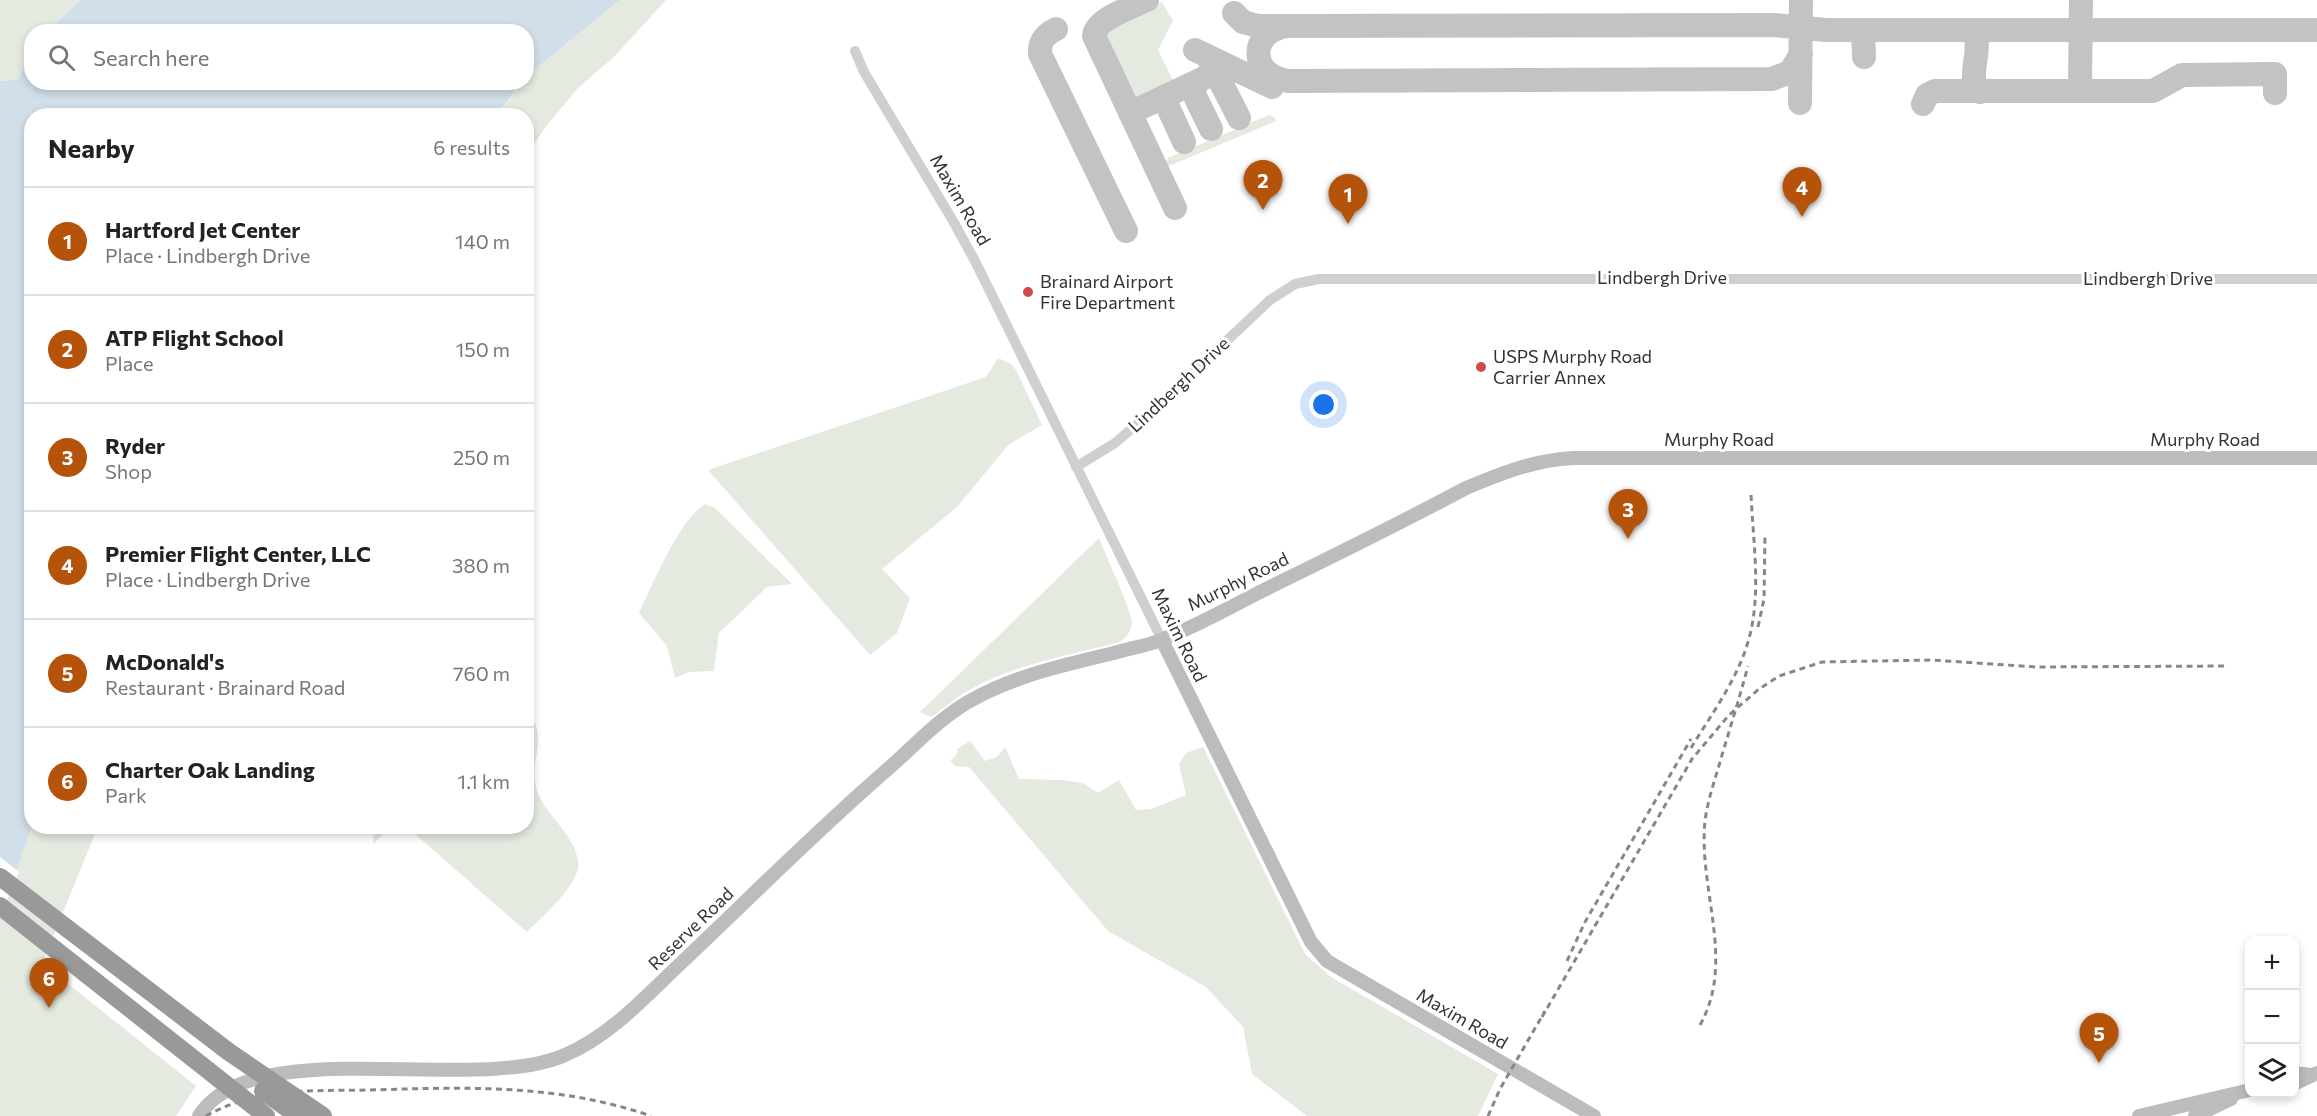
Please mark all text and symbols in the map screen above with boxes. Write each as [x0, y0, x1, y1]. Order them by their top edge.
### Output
search box [24, 24, 534, 90]
icon: search [45, 41, 78, 74]
text: Search here [93, 44, 209, 71]
text: Nearby [48, 132, 135, 163]
text: 6 results [433, 135, 510, 159]
street label: Maxim Road [926, 150, 996, 249]
pin: 2 [1244, 160, 1282, 210]
pin: 4 [1782, 168, 1822, 217]
pin: 1 [1328, 174, 1368, 224]
text: Hartford Jet Center [105, 216, 300, 243]
text: 1 [63, 229, 72, 253]
text: 140 m [455, 229, 510, 253]
text: Place · Lindbergh Drive [105, 243, 310, 267]
street label: Lindbergh Drive [1597, 266, 1727, 288]
street label: Lindbergh Drive [2083, 267, 2213, 289]
place label: Brainard Airport Fire Department [1040, 270, 1175, 313]
marker: Brainard Airport Fire Department [1021, 285, 1035, 299]
text: ATP Flight School [105, 324, 284, 351]
street label: Lindbergh Drive [1123, 332, 1233, 437]
text: 2 [62, 337, 73, 361]
text: 150 m [456, 337, 510, 361]
place label: USPS Murphy Road Carrier Annex [1493, 345, 1652, 388]
text: Place [105, 351, 154, 375]
marker: USPS Murphy Road Carrier Annex [1474, 360, 1488, 374]
your location [1309, 390, 1338, 419]
street label: Murphy Road [1664, 428, 1774, 450]
street label: Murphy Road [2150, 428, 2260, 450]
text: Ryder [105, 432, 165, 459]
text: 3 [62, 445, 73, 469]
text: 250 m [453, 445, 510, 469]
text: Shop [105, 459, 152, 483]
pin: 3 [1608, 490, 1648, 539]
text: Premier Flight Center, LLC [105, 540, 371, 567]
street label: Murphy Road [1183, 547, 1292, 615]
text: 4 [61, 553, 74, 577]
text: 380 m [452, 553, 510, 577]
text: Place · Lindbergh Drive [105, 567, 310, 591]
street label: Maxim Road [1148, 584, 1212, 685]
text: McDonald's [105, 648, 224, 675]
text: 5 [62, 661, 73, 685]
text: 760 m [453, 661, 510, 685]
text: Restaurant · Brainard Road [105, 675, 345, 699]
text: Charter Oak Landing [105, 756, 315, 783]
text: 6 [61, 769, 74, 793]
text: 1.1 km [458, 769, 510, 793]
text: Park [105, 783, 147, 807]
street label: Reserve Road [643, 882, 737, 974]
map controls [2245, 936, 2299, 1098]
button: + [2245, 936, 2299, 990]
pin: 6 [29, 958, 68, 1008]
street label: Maxim Road [1413, 983, 1512, 1053]
button: − [2245, 990, 2299, 1044]
pin: 5 [2080, 1014, 2118, 1063]
button: layers [2245, 1044, 2299, 1098]

